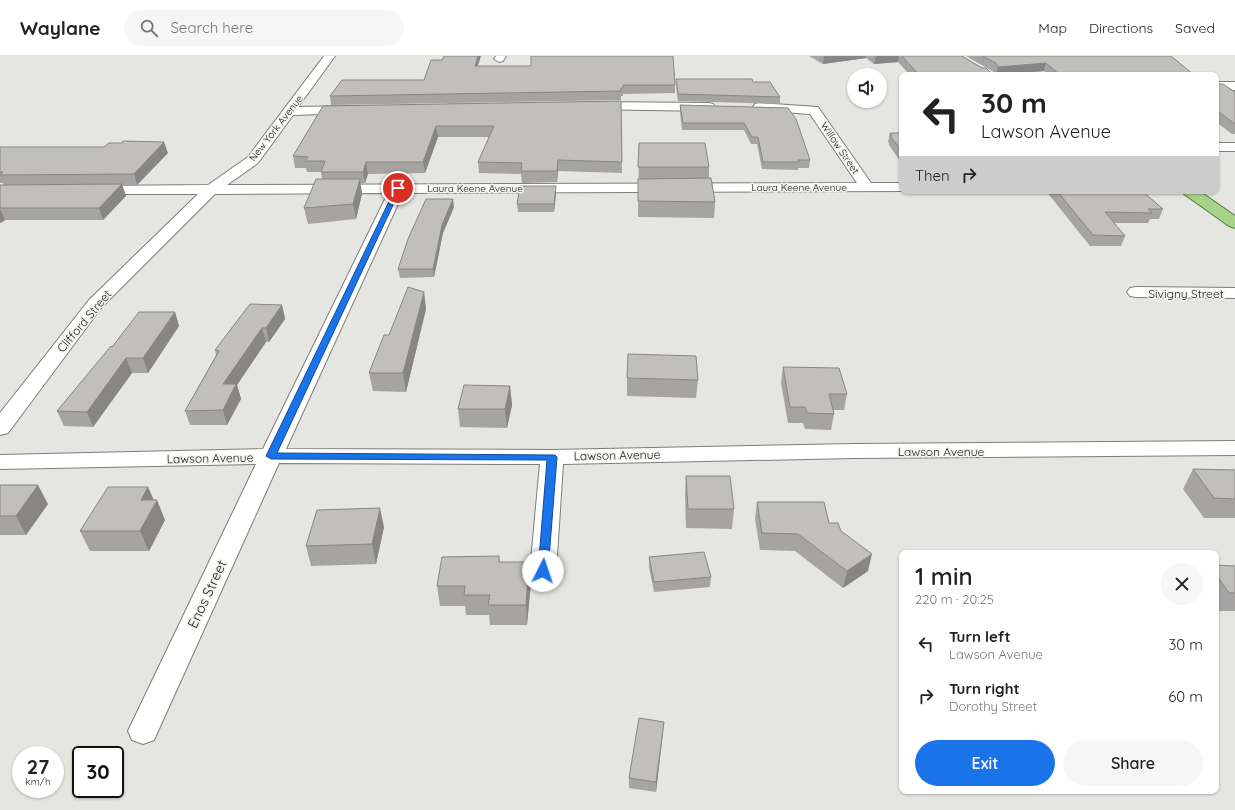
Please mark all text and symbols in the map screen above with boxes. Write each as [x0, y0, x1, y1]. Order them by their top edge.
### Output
search box [124, 10, 404, 46]
text: Waylane [20, 16, 100, 40]
icon: search [138, 17, 160, 39]
text: Search here [170, 18, 253, 37]
text: Map [1038, 19, 1067, 37]
text: Directions [1089, 19, 1153, 37]
text: Saved [1175, 19, 1215, 37]
map controls [847, 68, 887, 108]
button: sound [847, 68, 887, 108]
text: 30 m [981, 85, 1047, 120]
icon: left [915, 88, 967, 140]
street label: New York Avenue [246, 92, 306, 164]
street label: Willow Street [818, 120, 862, 177]
text: Lawson Avenue [981, 120, 1111, 143]
icon: right [958, 164, 980, 186]
text: Then [915, 166, 950, 185]
pin [381, 171, 415, 205]
icon: arrive [387, 177, 409, 199]
street label: Laura Keene Avenue [751, 181, 847, 194]
street label: Laura Keene Avenue [427, 182, 523, 195]
street label: Sivigny Street [1148, 286, 1224, 301]
street label: Clifford Street [54, 287, 114, 355]
street label: Lawson Avenue [898, 444, 985, 459]
street label: Lawson Avenue [574, 447, 661, 463]
street label: Lawson Avenue [167, 450, 254, 466]
position arrow [522, 550, 564, 592]
street label: Enos Street [183, 557, 231, 631]
text: 1 min [915, 561, 973, 591]
button: close [1161, 563, 1203, 605]
text: 220 m · 20:25 [915, 591, 994, 607]
text: Turn left [949, 627, 1011, 646]
icon: left [915, 633, 937, 655]
text: 30 m [1168, 635, 1203, 654]
text: Lawson Avenue [949, 646, 1043, 662]
text: Turn right [949, 679, 1020, 698]
icon: right [915, 685, 937, 707]
text: 60 m [1168, 687, 1203, 706]
text: Dorothy Street [949, 698, 1037, 714]
button: Exit [915, 740, 1055, 786]
button: Share [1063, 740, 1203, 786]
speed limit sign: 30 [72, 746, 124, 798]
text: 27 [27, 754, 49, 779]
text: km/h [25, 775, 51, 788]

